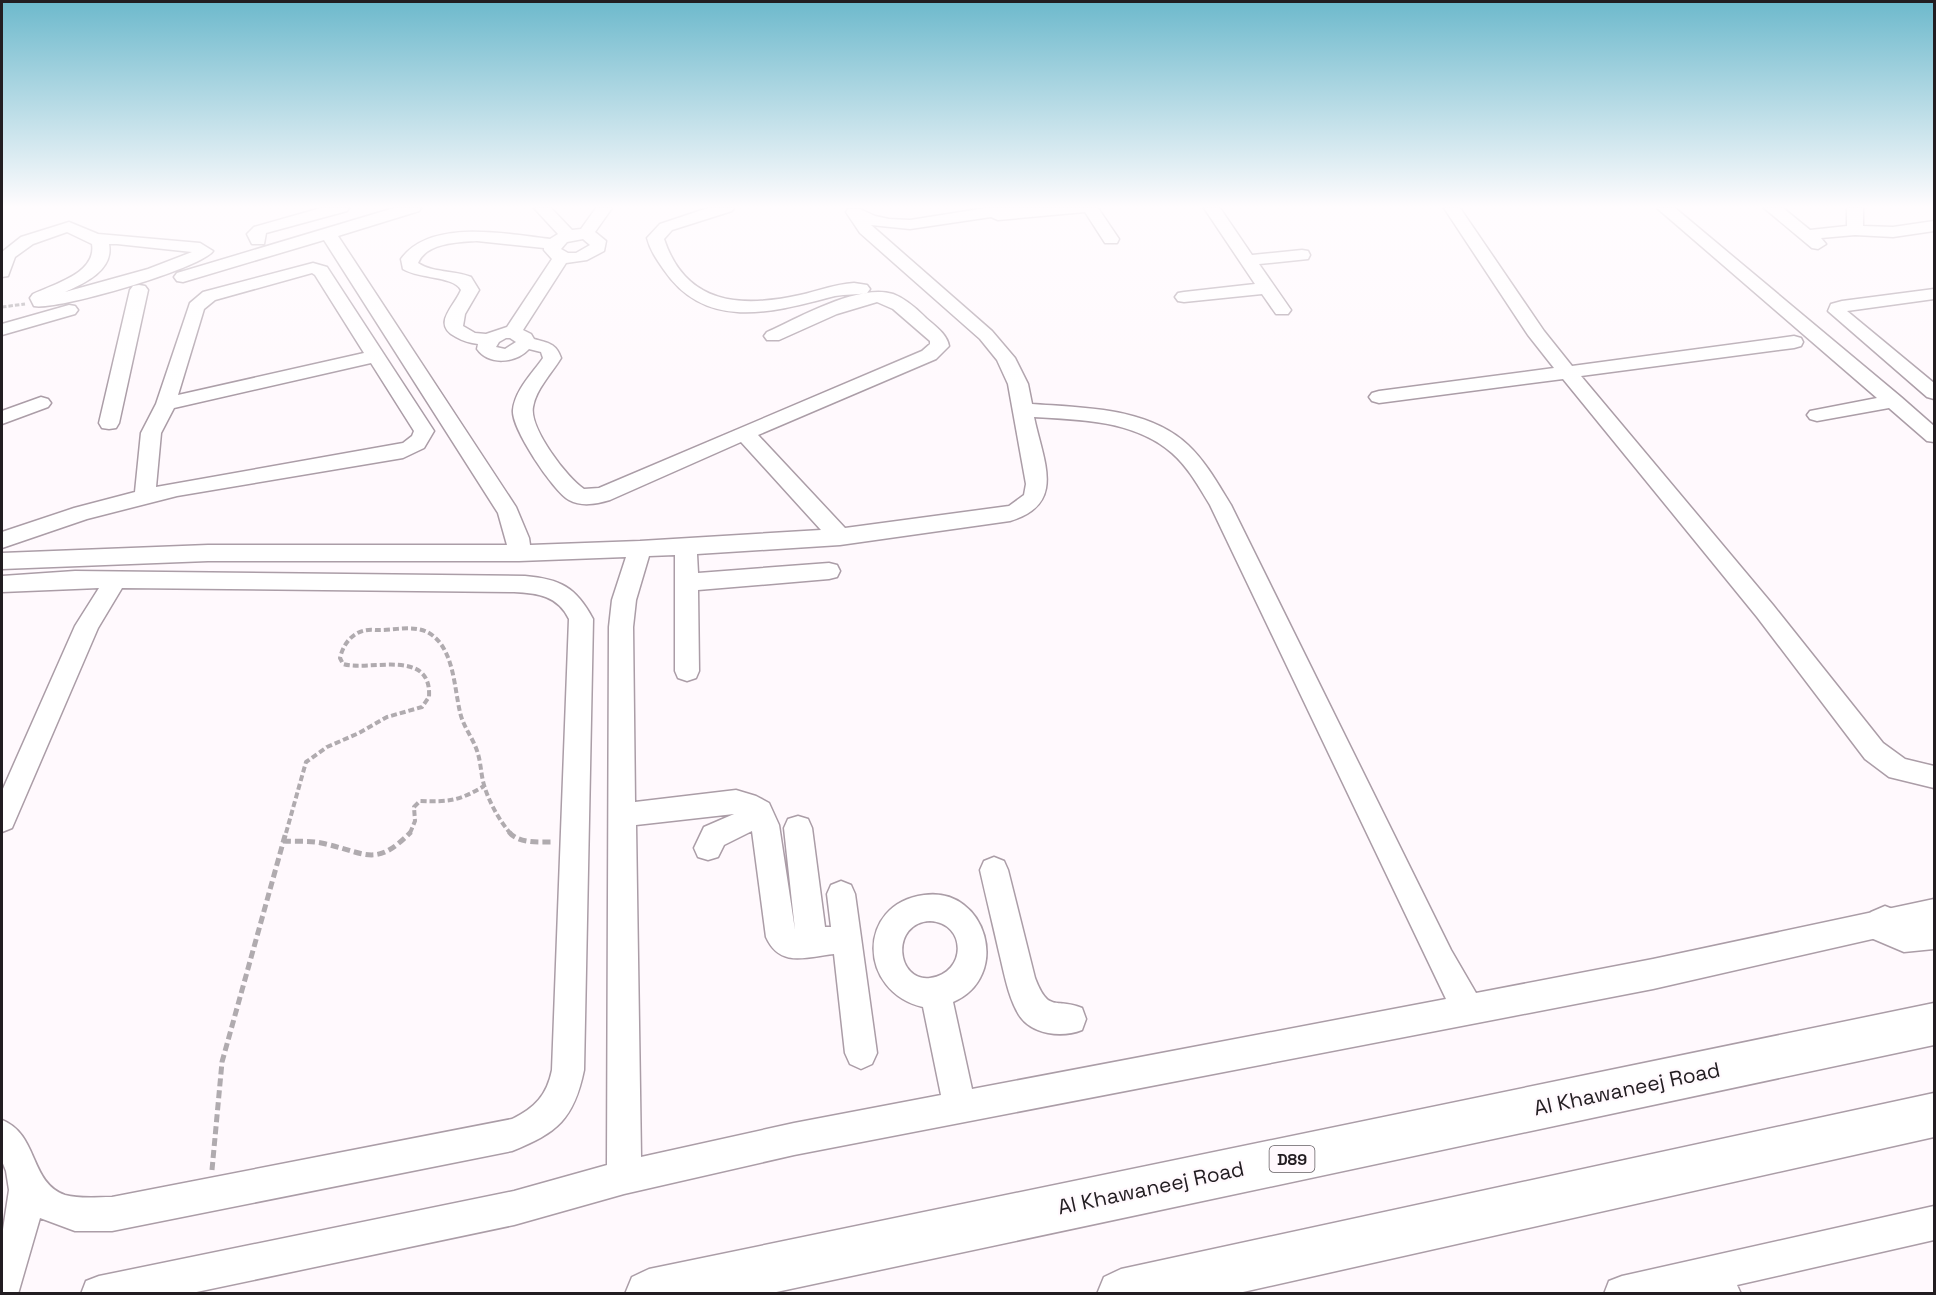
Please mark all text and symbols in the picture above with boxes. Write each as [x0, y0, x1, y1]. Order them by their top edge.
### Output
street label: Al Khawaneej Road [1531, 1056, 1723, 1121]
road number: D89 [1270, 1146, 1314, 1172]
street label: Al Khawaneej Road [1055, 1155, 1247, 1220]

